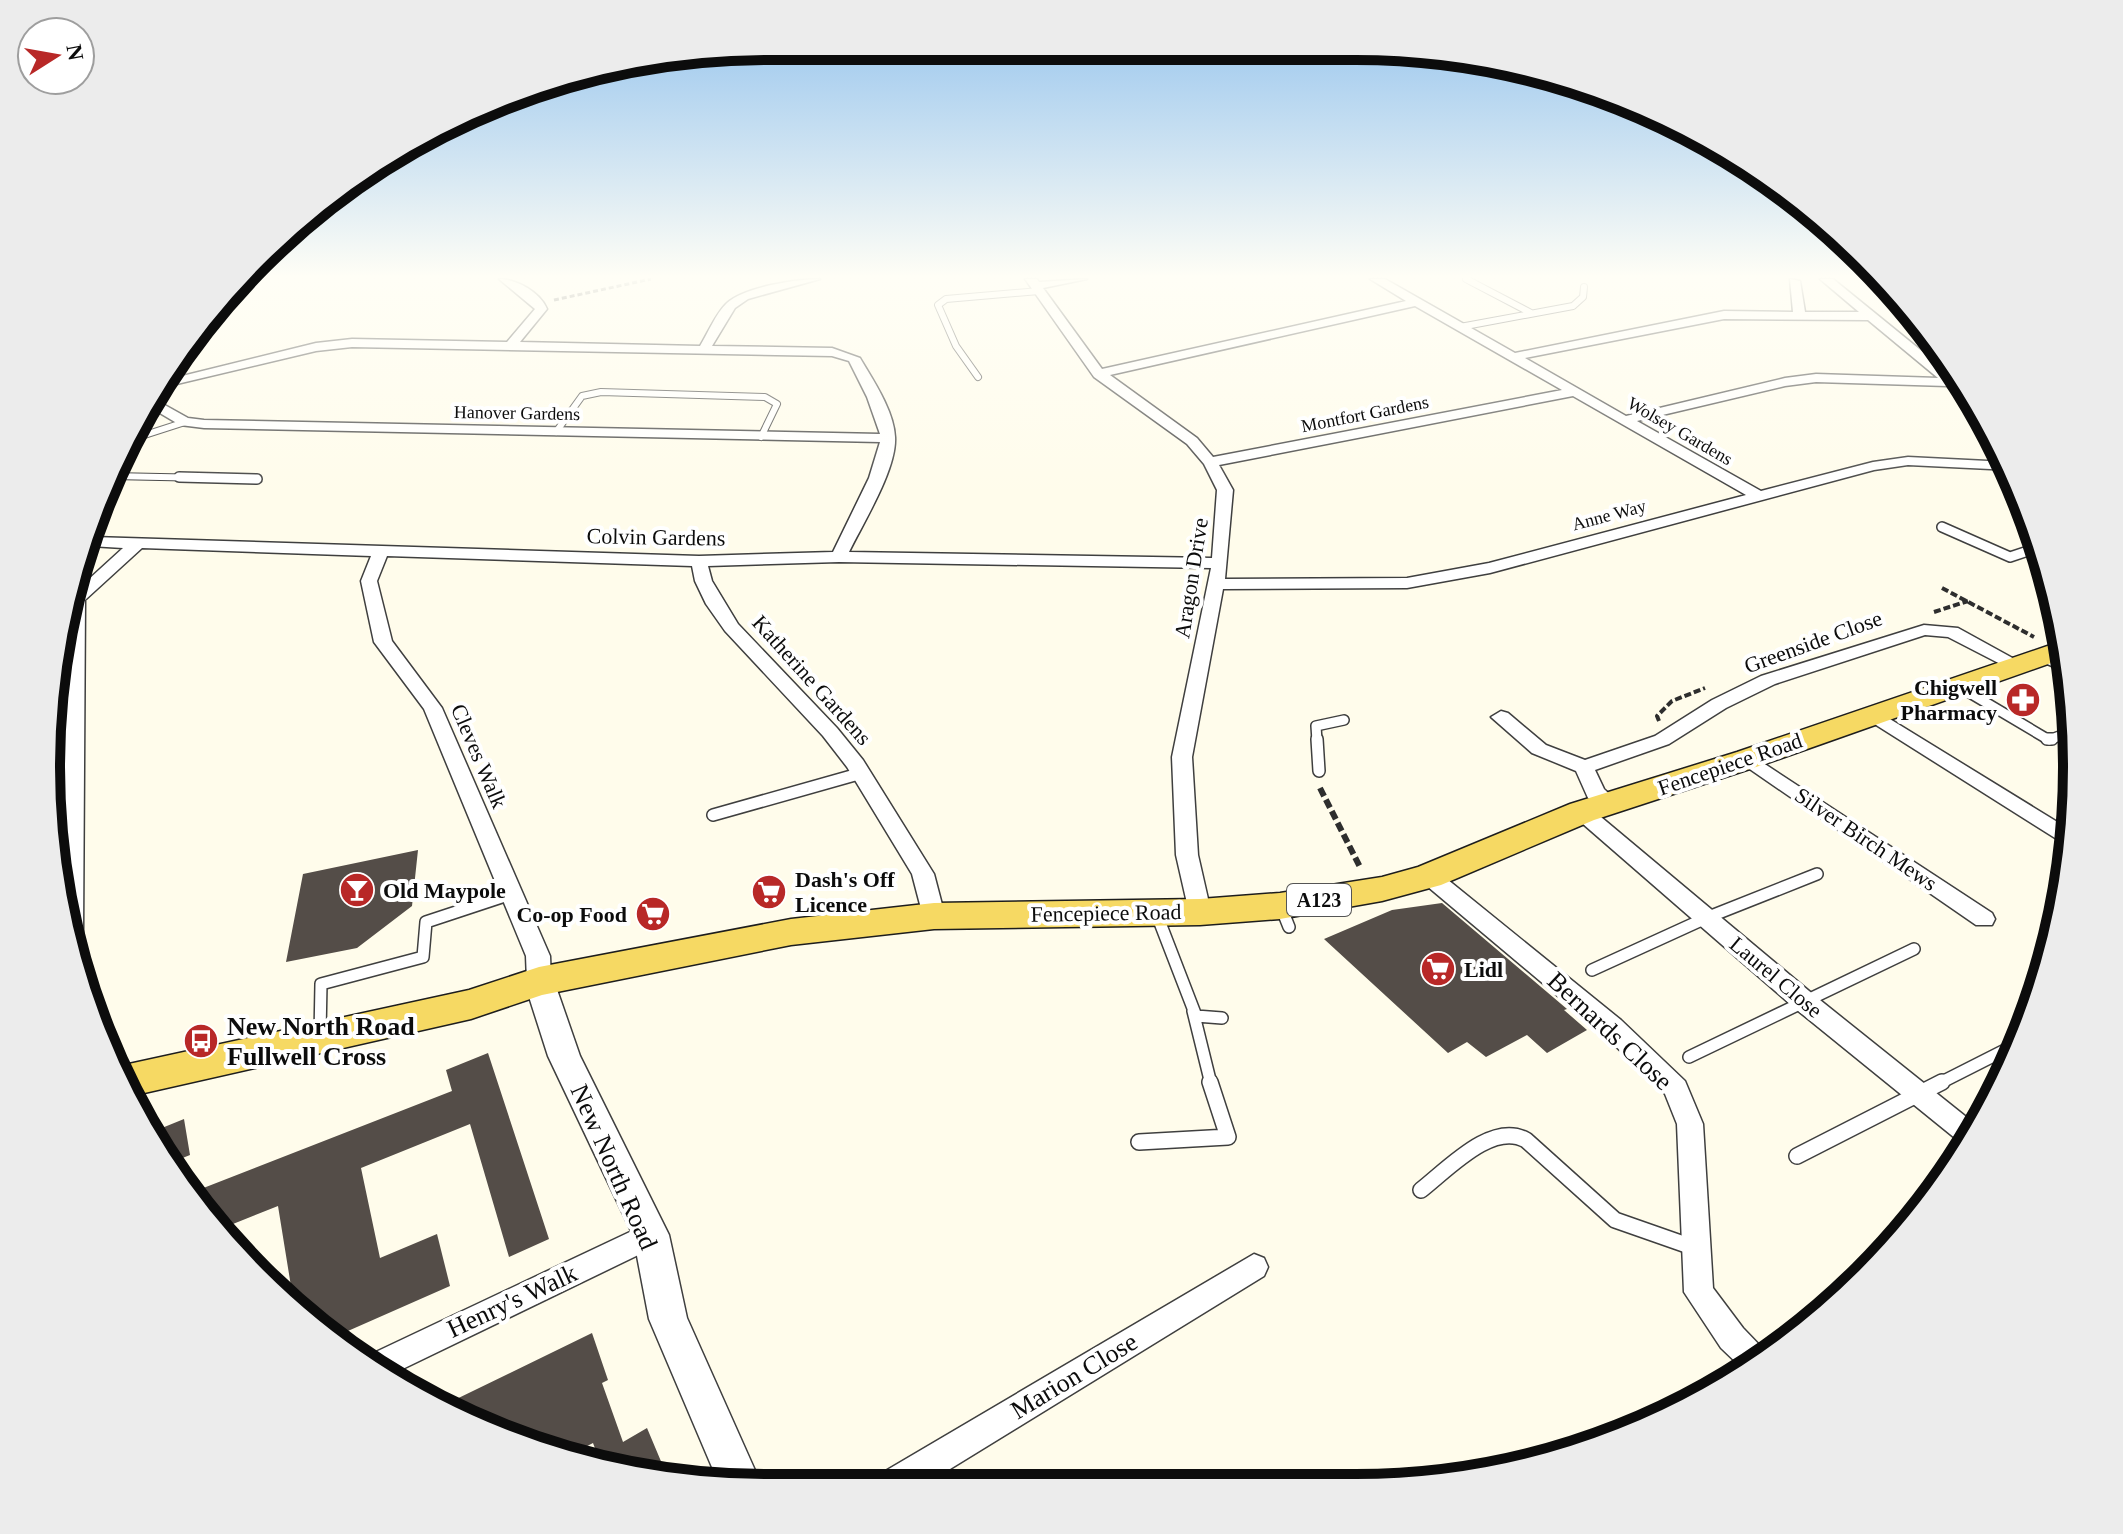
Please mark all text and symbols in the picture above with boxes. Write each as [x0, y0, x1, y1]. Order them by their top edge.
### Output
north arrow [16, 16, 96, 96]
text: N [61, 42, 89, 63]
street label: Montfort Gardens [1300, 392, 1430, 436]
street label: Wolsey Gardens [1624, 393, 1736, 469]
street label: Hanover Gardens [454, 402, 580, 424]
street label: Anne Way [1570, 496, 1648, 534]
street label: Aragon Drive [1169, 516, 1213, 640]
street label: Colvin Gardens [586, 523, 726, 551]
street label: Greenside Close [1741, 605, 1885, 679]
street label: Katherine Gardens [747, 610, 877, 750]
place label: Chigwell Pharmacy [1900, 675, 1997, 725]
pharmacy icon: Chigwell Pharmacy [2004, 681, 2042, 719]
street label: Cleves Walk [446, 700, 512, 812]
street label: Fencepiece Road [1655, 728, 1805, 800]
street label: Silver Birch Mews [1790, 782, 1942, 896]
place label: Dash's Off Licence [795, 867, 895, 917]
bar icon: Old Maypole [338, 871, 376, 909]
supermarket icon: Dash's Off Licence [750, 873, 788, 911]
place label: Old Maypole [383, 878, 506, 903]
road number: A123 [1287, 884, 1351, 916]
supermarket icon: Co-op Food [634, 895, 672, 933]
street label: Fencepiece Road [1030, 899, 1182, 927]
place label: Co-op Food [516, 902, 627, 927]
street label: Laurel Close [1725, 931, 1827, 1023]
supermarket icon: Lidl [1419, 950, 1457, 988]
place label: Lidl [1464, 957, 1503, 982]
street label: Bernards Close [1542, 966, 1678, 1096]
place label: New North Road Fullwell Cross [227, 1012, 415, 1071]
bus stop icon: New North Road Fullwell Cross [182, 1022, 220, 1060]
street label: New North Road [565, 1080, 663, 1254]
street label: Henry's Walk [442, 1258, 582, 1344]
street label: Marion Close [1006, 1327, 1142, 1425]

